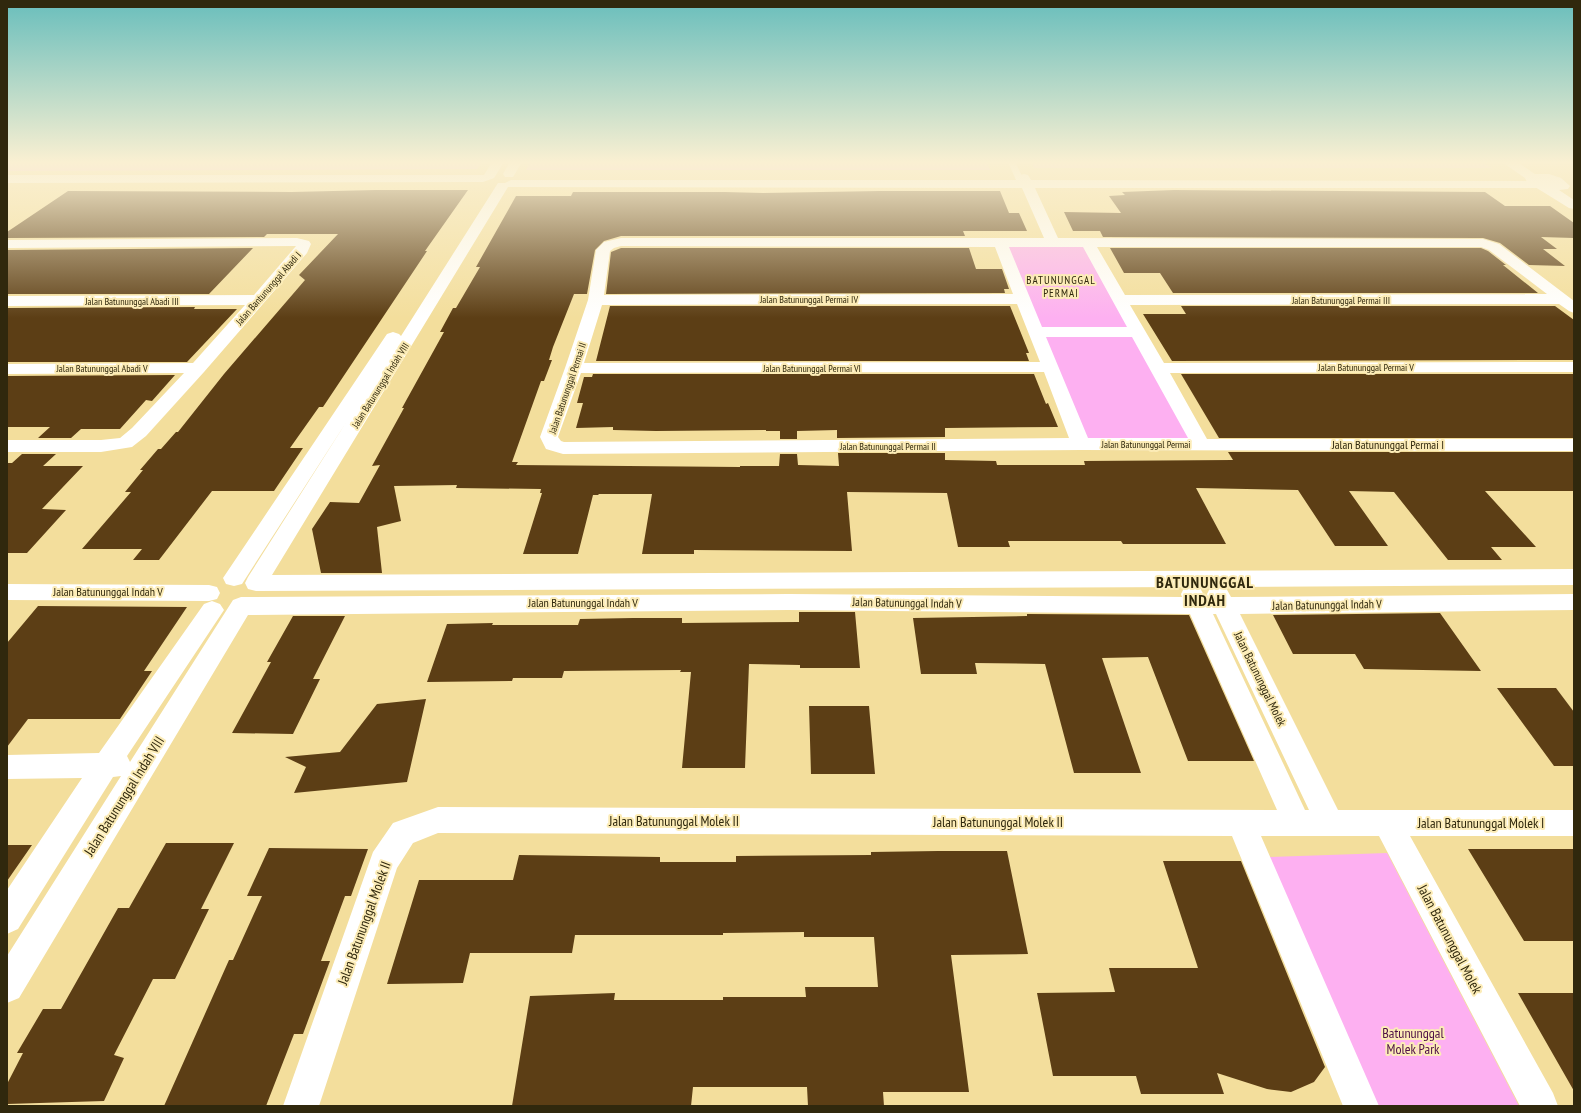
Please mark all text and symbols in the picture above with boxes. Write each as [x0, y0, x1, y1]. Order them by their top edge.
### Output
street label: Jalan Bantununggal Abadi I [232, 249, 304, 329]
district label: BATUNUNGGAL PERMAI [1026, 273, 1096, 300]
street label: Jalan Batununggal Permai IV [759, 293, 858, 306]
street label: Jalan Batununggal Permai III [1291, 294, 1390, 307]
street label: Jalan Batununggal Abadi III [84, 295, 179, 308]
street label: Jalan Batununggal Indah VIII [348, 340, 412, 431]
street label: Jalan Batununggal Permai II [545, 341, 589, 437]
street label: Jalan Batununggal Permai V [1317, 361, 1414, 374]
street label: Jalan Batununggal Abadi V [55, 362, 148, 375]
street label: Jalan Batununggal Permai VI [762, 362, 861, 375]
street label: Jalan Batununggal Permai I [1331, 437, 1444, 452]
street label: Jalan Batununggal Permai [1100, 438, 1191, 451]
street label: Jalan Batununggal Permai II [839, 440, 936, 453]
district label: BATUNUNGGAL INDAH [1156, 572, 1254, 610]
street label: Jalan Batununggal Indah V [52, 584, 163, 599]
street label: Jalan Batununggal Indah V [851, 594, 962, 611]
street label: Jalan Batununggal Indah V [527, 595, 638, 610]
street label: Jalan Batununggal Indah V [1271, 596, 1382, 613]
street label: Jalan Batununggal Molek [1231, 628, 1290, 729]
street label: Jalan Batununggal Indah VIII [79, 733, 168, 860]
street label: Jalan Batununggal Molek II [608, 812, 739, 830]
street label: Jalan Batununggal Molek II [932, 813, 1063, 831]
street label: Jalan Batununggal Molek I [1417, 814, 1544, 832]
street label: Jalan Batununggal Molek II [333, 859, 395, 988]
street label: Jalan Batununggal Molek [1413, 881, 1487, 997]
park label: Batununggal Molek Park [1382, 1024, 1444, 1058]

